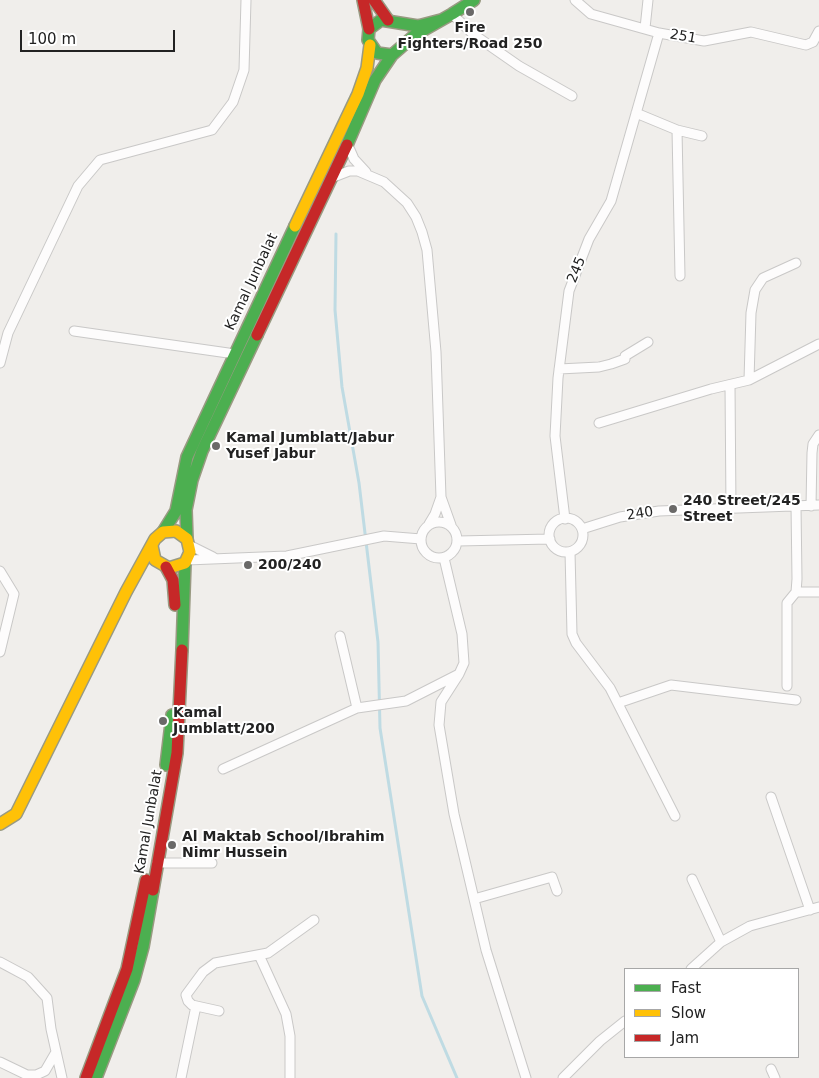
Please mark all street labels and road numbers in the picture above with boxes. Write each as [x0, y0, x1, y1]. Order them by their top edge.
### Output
street label: 251 [668, 26, 698, 48]
street label: Kamal Junbalat [222, 231, 282, 333]
street label: 245 [564, 254, 590, 286]
street label: 240 [625, 504, 655, 524]
street label: Kamal Junbalat [132, 769, 166, 875]

